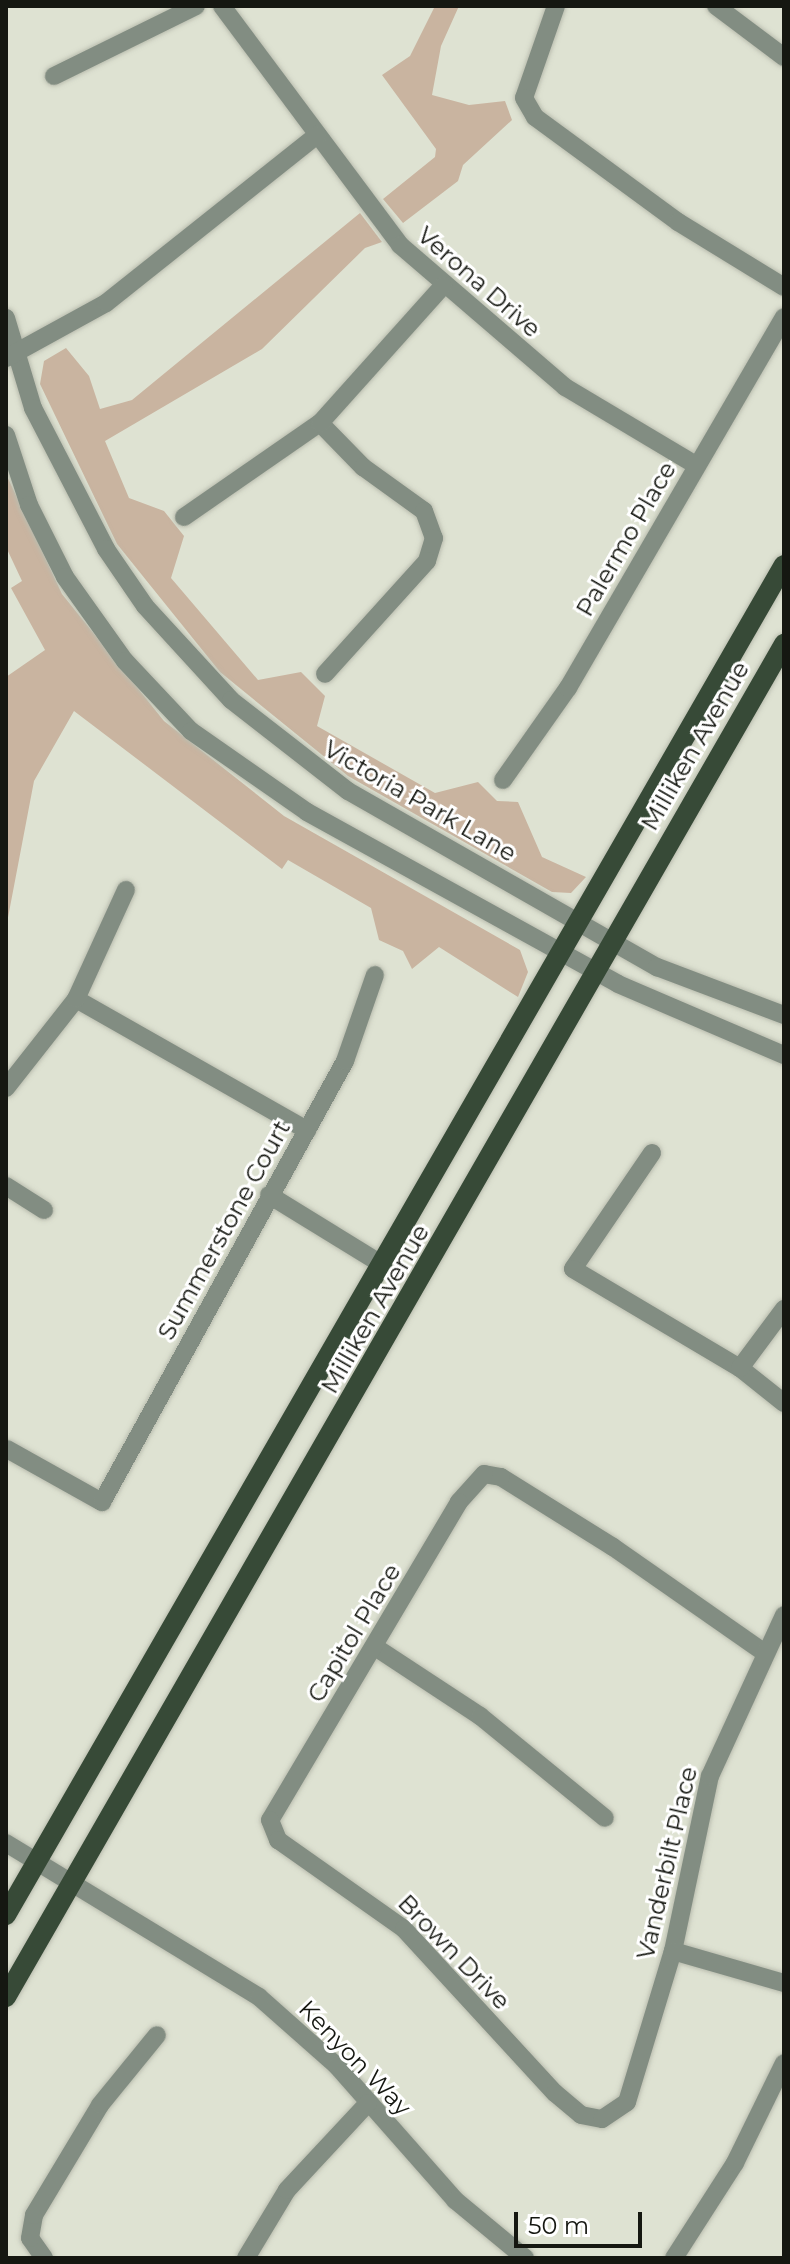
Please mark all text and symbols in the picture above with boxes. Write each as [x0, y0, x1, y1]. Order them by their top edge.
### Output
street label: Verona Drive [412, 221, 546, 343]
street label: Palermo Place [570, 457, 682, 621]
street label: Milliken Avenue [635, 656, 755, 836]
street label: Victoria Park Lane [319, 734, 521, 868]
street label: Summerstone Court [152, 1115, 296, 1345]
street label: Milliken Avenue [315, 1219, 435, 1399]
street label: Capitol Place [301, 1559, 407, 1707]
street label: Vanderbilt Place [631, 1764, 703, 1962]
street label: Brown Drive [392, 1889, 516, 2015]
street label: Kenyon Way [293, 1994, 417, 2122]
scale bar [518, 2196, 646, 2246]
text: 50 m [528, 2211, 589, 2240]

